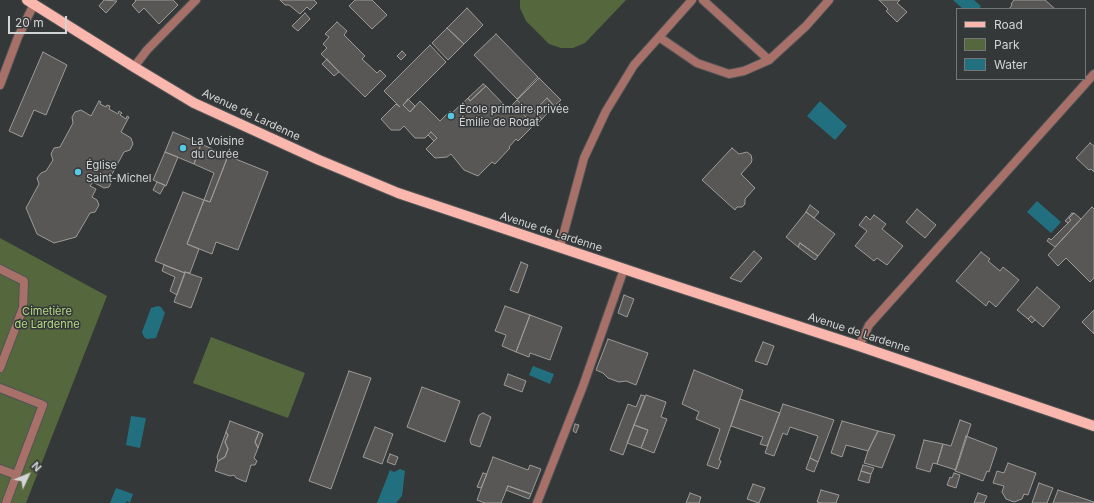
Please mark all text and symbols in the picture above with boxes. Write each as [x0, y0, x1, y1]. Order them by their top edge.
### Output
scale bar [10, 8, 69, 34]
legend [956, 8, 1086, 80]
text: 20 m [15, 15, 44, 30]
text: Road [994, 17, 1023, 32]
text: Park [994, 37, 1020, 52]
text: Water [994, 57, 1027, 72]
street label: Avenue de Lardenne [200, 86, 302, 144]
place label: École primaire privée Émilie de Rodat [459, 103, 569, 129]
marker: École primaire privée Émilie de Rodat [446, 111, 456, 121]
place label: La Voisine du Curée [191, 135, 244, 161]
marker: La Voisine du Curée [178, 143, 188, 153]
place label: Église Saint-Michel [86, 159, 151, 185]
marker: Église Saint-Michel [73, 167, 83, 177]
street label: Avenue de Lardenne [498, 209, 604, 255]
park label: Cimetière de Lardenne [14, 305, 80, 331]
street label: Avenue de Lardenne [806, 310, 912, 356]
north arrow [8, 455, 48, 495]
text: N [29, 459, 45, 475]

